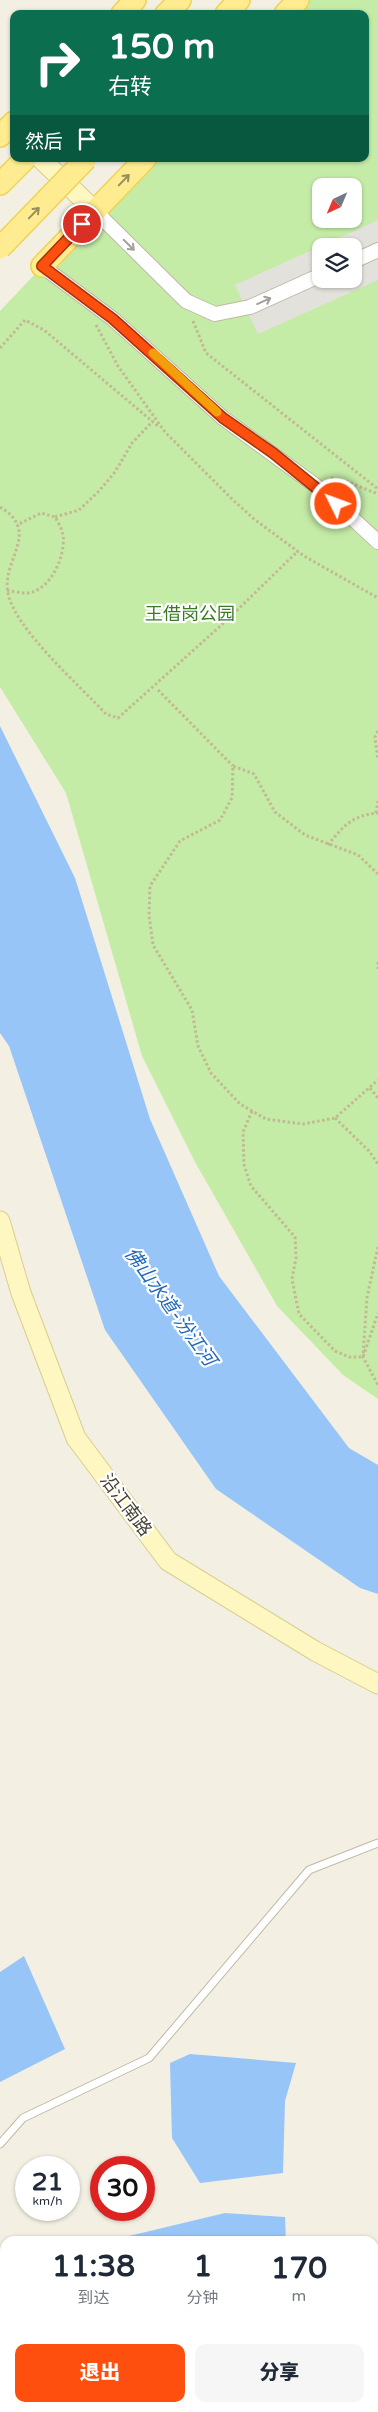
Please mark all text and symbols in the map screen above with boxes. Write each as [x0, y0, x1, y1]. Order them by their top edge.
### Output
text: 150 m [108, 26, 215, 68]
icon: right [25, 30, 90, 95]
text: 右转 [108, 74, 152, 100]
icon: arrive [73, 125, 101, 153]
text: 然后 [25, 131, 63, 153]
one-way arrow [118, 174, 130, 187]
north arrow [312, 178, 362, 228]
map controls [312, 178, 362, 288]
pin [61, 203, 103, 245]
one-way arrow [28, 207, 40, 220]
icon: arrive [68, 210, 96, 238]
button: layers [312, 238, 362, 288]
one-way arrow [123, 239, 136, 251]
one-way arrow [256, 296, 271, 305]
position arrow [309, 477, 361, 529]
park label: 王借岗公园 [145, 603, 235, 625]
water label: 佛山水道-汾江河 [120, 1243, 223, 1373]
street label: 沿江南路 [96, 1470, 156, 1540]
speed limit sign: 30 [90, 2156, 155, 2221]
text: 21 [32, 2167, 63, 2197]
text: km/h [32, 2194, 63, 2208]
text: 11:38 [52, 2248, 135, 2285]
text: 1 [193, 2248, 212, 2285]
text: 170 [271, 2250, 327, 2287]
text: m [292, 2286, 306, 2306]
text: 到达 [77, 2288, 109, 2308]
text: 分钟 [187, 2288, 219, 2308]
button: 退出 [15, 2344, 185, 2402]
button: 分享 [195, 2344, 364, 2402]

